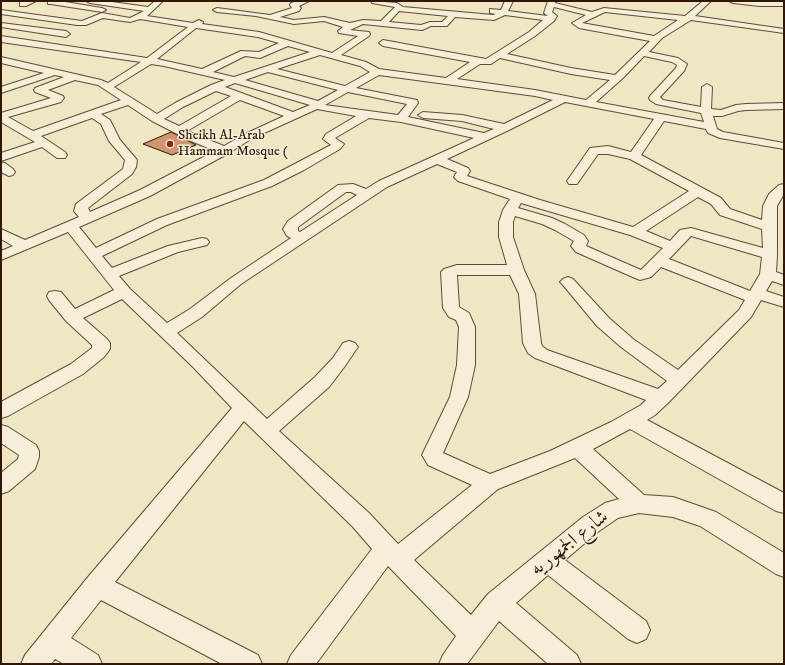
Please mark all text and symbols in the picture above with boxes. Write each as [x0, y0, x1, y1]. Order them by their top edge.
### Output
place label: Sheikh Al-Arab Hammam Mosque ( [178, 128, 287, 160]
marker: Sheikh Al-Arab Hammam Mosque ( [165, 139, 175, 149]
street label: شارع الجمهوريه [526, 506, 614, 582]

